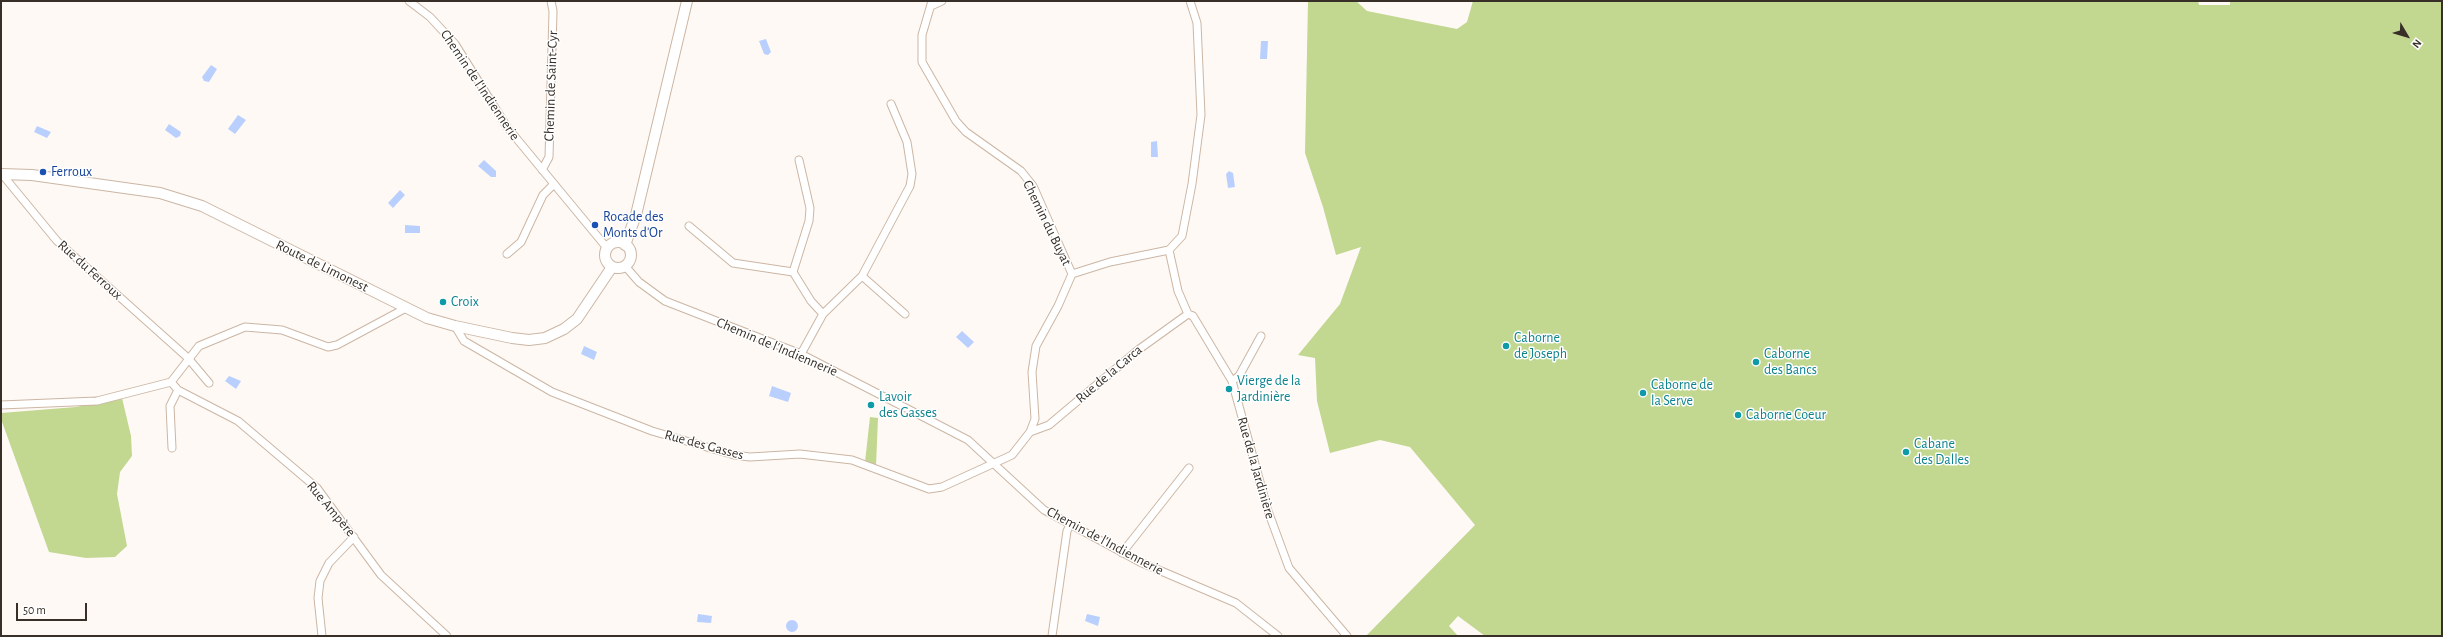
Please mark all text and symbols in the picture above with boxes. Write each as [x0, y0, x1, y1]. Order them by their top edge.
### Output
north arrow [2387, 16, 2427, 56]
street label: Chemin de l'Indiennerie [437, 26, 523, 144]
street label: Chemin de Saint-Cyr [541, 30, 561, 142]
text: N [2410, 37, 2424, 50]
place label: Ferroux [51, 164, 92, 180]
marker: Ferroux [38, 167, 48, 177]
street label: Chemin du Buyat [1019, 178, 1075, 268]
place label: Rocade des Monts d'Or [603, 209, 664, 242]
marker: Rocade des Monts d'Or [590, 220, 600, 230]
street label: Route de Limonest [273, 236, 371, 296]
street label: Rue du Ferroux [54, 237, 126, 303]
place label: Croix [451, 294, 479, 310]
marker: Croix [438, 297, 448, 307]
street label: Chemin de l'Indiennerie [714, 314, 840, 380]
place label: Caborne de Joseph [1514, 330, 1567, 362]
street label: Rue de la Carca [1072, 341, 1146, 407]
marker: Caborne de Joseph [1501, 341, 1511, 351]
place label: Caborne des Bancs [1764, 346, 1817, 378]
marker: Caborne des Bancs [1751, 357, 1761, 367]
place label: Vierge de la Jardinière [1237, 373, 1301, 406]
place label: Caborne de la Serve [1651, 377, 1713, 410]
marker: Vierge de la Jardinière [1224, 384, 1234, 394]
marker: Caborne de la Serve [1638, 388, 1648, 398]
place label: Lavoir des Gasses [879, 389, 937, 422]
marker: Lavoir des Gasses [866, 400, 876, 410]
place label: Caborne Coeur [1746, 407, 1826, 423]
marker: Caborne Coeur [1733, 410, 1743, 420]
street label: Rue de la Jardinière [1233, 415, 1279, 521]
street label: Rue des Gasses [663, 426, 745, 464]
place label: Cabane des Dalles [1914, 436, 1969, 468]
marker: Cabane des Dalles [1901, 447, 1911, 457]
street label: Rue Ampère [303, 478, 359, 540]
street label: Chemin de l'Indiennerie [1044, 503, 1166, 579]
scale bar [18, 595, 89, 621]
text: 50 m [23, 604, 46, 616]

